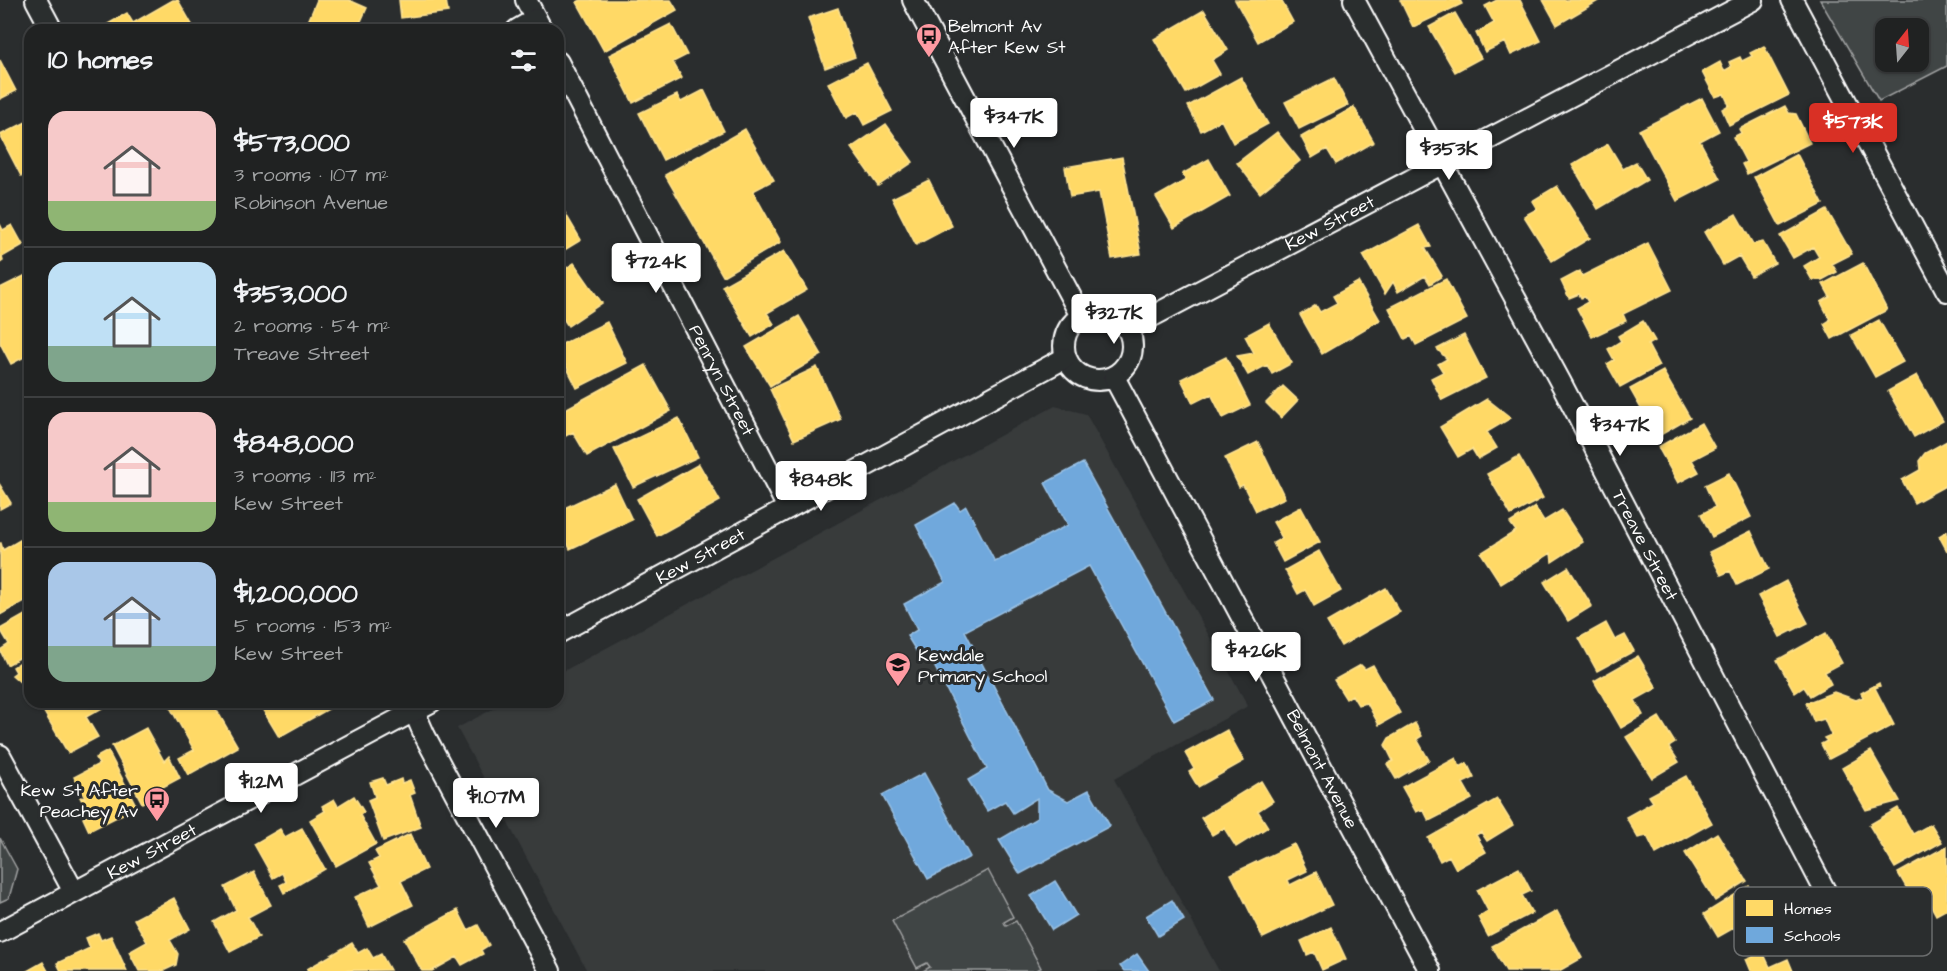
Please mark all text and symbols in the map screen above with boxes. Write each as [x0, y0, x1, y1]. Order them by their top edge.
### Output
place label: Belmont Av After Kew St [948, 14, 1066, 60]
north arrow [1875, 18, 1929, 72]
map controls [1875, 18, 1929, 72]
bus stop icon: Belmont Av After Kew St [914, 21, 944, 59]
text: 10 homes [48, 42, 153, 78]
icon: filters [507, 44, 540, 77]
pin: $347K [972, 98, 1056, 149]
text: $347K [984, 103, 1044, 131]
pin: $573K [1811, 103, 1895, 154]
text: $573K [1823, 108, 1883, 136]
text: $573,000 [234, 125, 350, 161]
pin: $353K [1407, 130, 1491, 181]
icon: home [96, 135, 168, 207]
text: $353K [1420, 135, 1478, 163]
text: 3 rooms · 107 m² [234, 161, 389, 189]
text: Robinson Avenue [234, 189, 388, 217]
street label: Kew Street [1281, 189, 1380, 257]
pin: $724K [614, 243, 698, 294]
text: $724K [626, 248, 686, 276]
text: $353,000 [234, 276, 347, 312]
icon: home [96, 286, 168, 358]
pin: $327K [1072, 294, 1156, 345]
text: $327K [1085, 299, 1143, 327]
text: 2 rooms · 54 m² [234, 312, 390, 340]
street label: Penryn Street [683, 321, 761, 441]
text: Treave Street [234, 340, 369, 368]
pin: $347K [1578, 406, 1662, 457]
text: $347K [1590, 411, 1650, 439]
text: $848,000 [234, 426, 354, 462]
icon: home [96, 436, 168, 508]
pin: $848K [779, 461, 863, 512]
text: 3 rooms · 113 m² [234, 462, 377, 490]
text: $848K [790, 466, 852, 494]
street label: Treave Street [1606, 485, 1684, 606]
text: Kew Street [234, 490, 343, 518]
street label: Kew Street [652, 522, 750, 591]
text: $1,200,000 [234, 576, 358, 612]
icon: home [96, 586, 168, 658]
text: 5 rooms · 153 m² [234, 612, 392, 640]
pin: $426K [1214, 632, 1298, 683]
text: $426K [1226, 637, 1286, 665]
text: Kew Street [234, 640, 343, 668]
place label: Kewdale Primary School [918, 643, 1047, 690]
school or university icon: Kewdale Primary School [883, 650, 913, 688]
street label: Belmont Avenue [1280, 705, 1364, 833]
pin: $1.2M [219, 763, 303, 814]
text: $1.2M [239, 768, 283, 796]
place label: Kew St After Peachey Av [20, 778, 139, 825]
pin: $1.07M [447, 778, 545, 829]
text: $1.07M [467, 783, 525, 811]
bus stop icon: Kew St After Peachey Av [142, 785, 172, 823]
street label: Kew Street [103, 817, 202, 886]
legend [1734, 887, 1932, 956]
text: Homes [1784, 898, 1832, 920]
text: Schools [1784, 925, 1841, 947]

